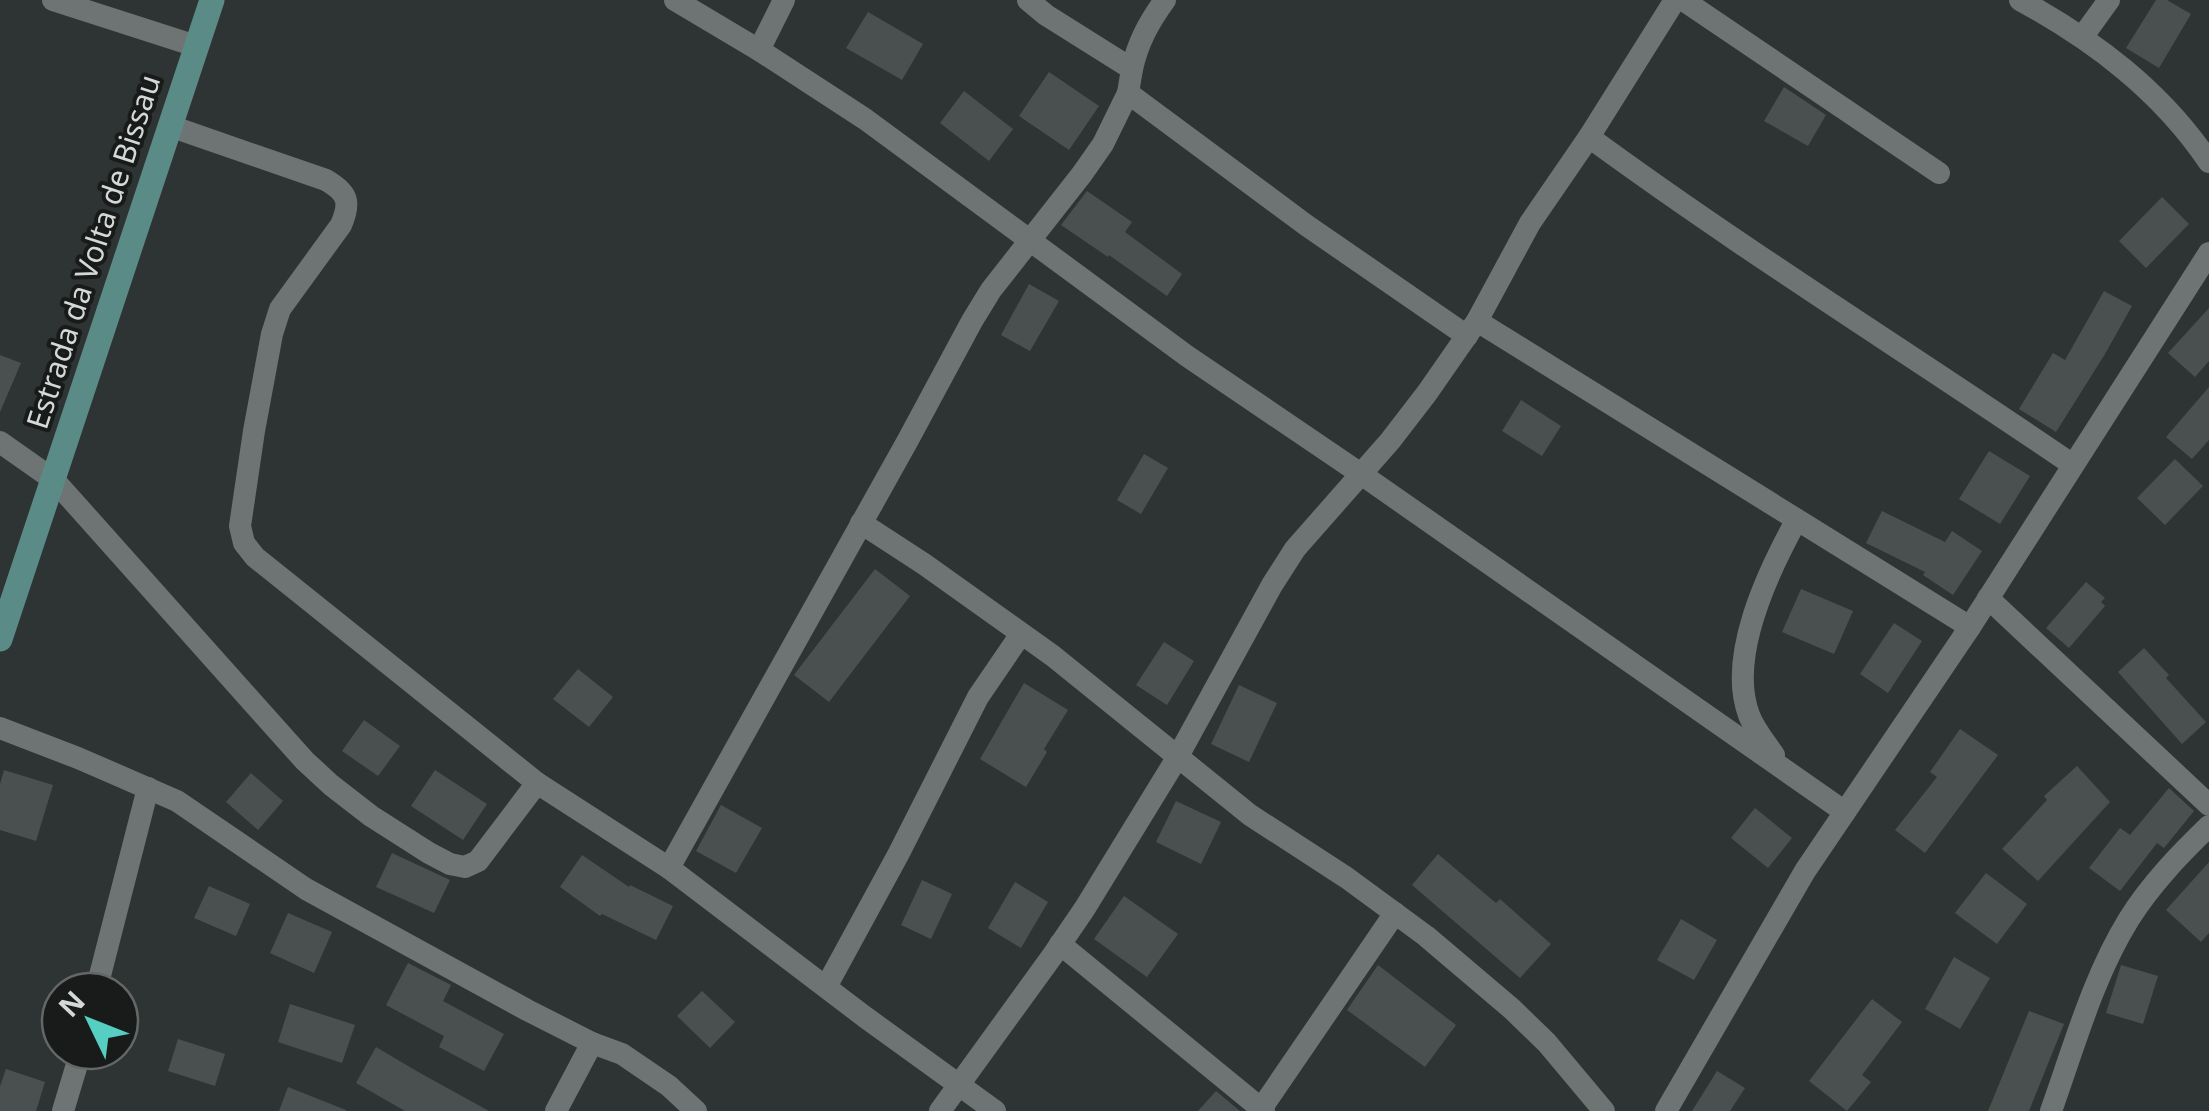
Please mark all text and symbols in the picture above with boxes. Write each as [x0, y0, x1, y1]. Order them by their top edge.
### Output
street label: Estrada da Volta de Bissau [16, 69, 169, 434]
north arrow [40, 971, 140, 1071]
text: N [49, 982, 93, 1025]

